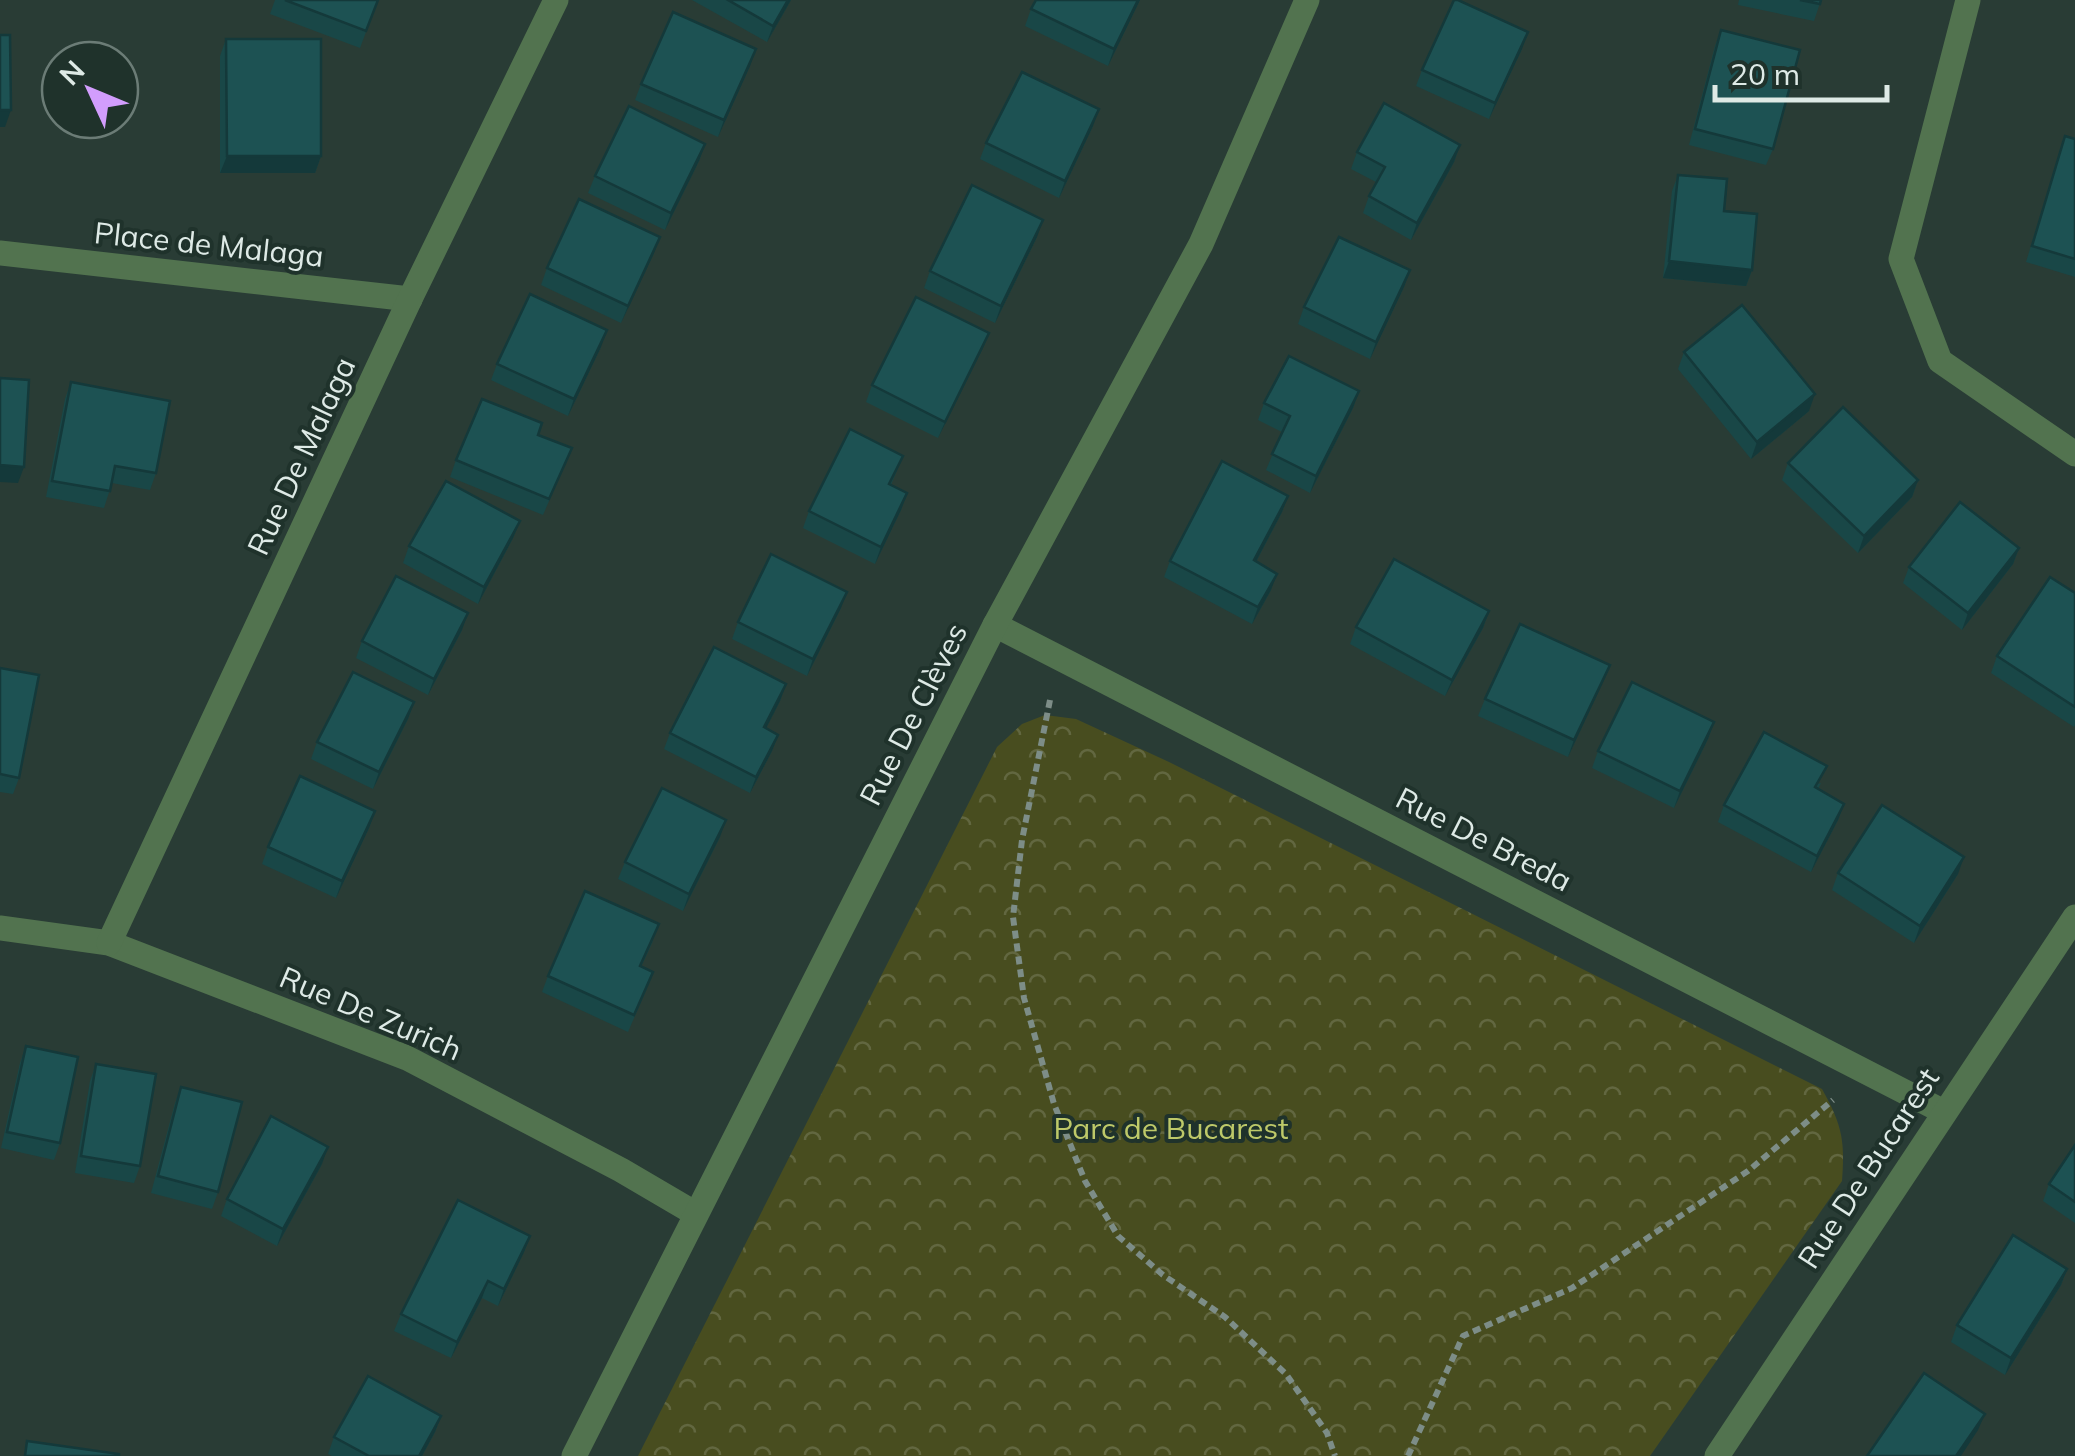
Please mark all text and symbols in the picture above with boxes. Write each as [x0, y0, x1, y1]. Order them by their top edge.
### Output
north arrow [40, 40, 140, 140]
scale bar [1715, 40, 1888, 102]
text: N [52, 53, 92, 92]
text: 20 m [1730, 55, 1800, 93]
street label: Place de Malaga [92, 213, 326, 275]
street label: Rue De Malaga [239, 351, 363, 561]
street label: Rue De Clèves [851, 617, 975, 811]
street label: Rue De Breda [1390, 778, 1578, 900]
street label: Rue De Zurich [274, 958, 468, 1068]
street label: Rue De Bucarest [1789, 1061, 1947, 1275]
park label: Parc de Bucarest [1053, 1109, 1289, 1147]

